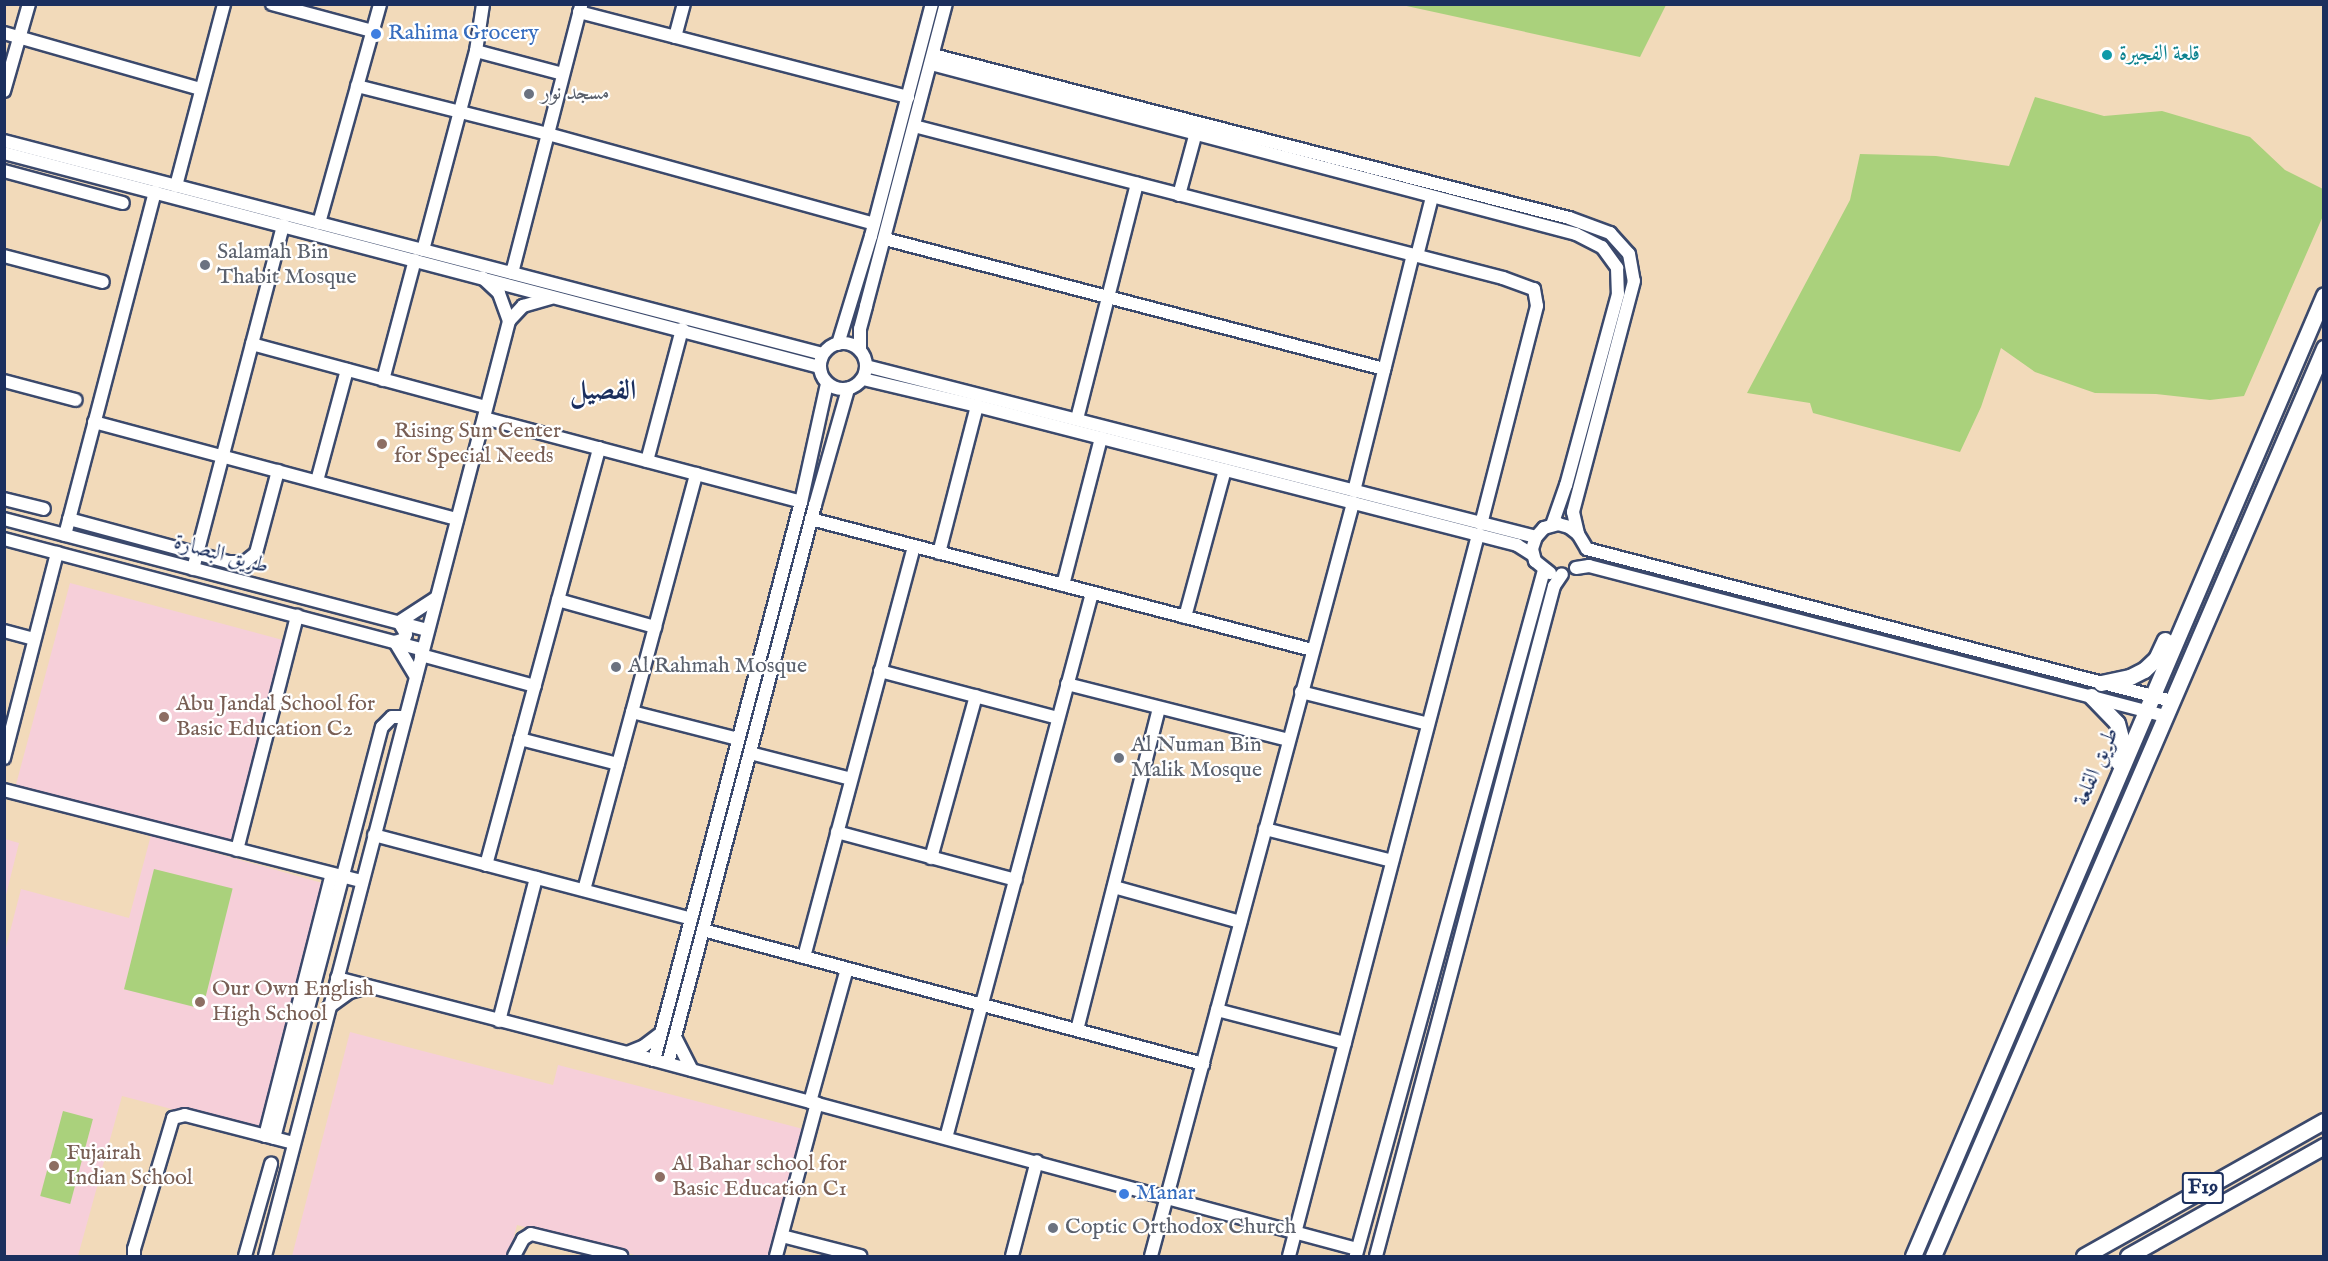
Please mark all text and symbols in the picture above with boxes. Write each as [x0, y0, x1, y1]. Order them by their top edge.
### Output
place label: Rahima Grocery [388, 21, 539, 47]
marker: Rahima Grocery [369, 27, 383, 41]
place label: قلعة الفجيرة [2119, 42, 2200, 68]
marker: قلعة الفجيرة [2100, 48, 2114, 62]
place label: مسجد نور [541, 81, 610, 107]
marker: مسجد نور [522, 87, 536, 101]
place label: Salamah Bin Thabit Mosque [217, 239, 357, 290]
marker: Salamah Bin Thabit Mosque [198, 258, 212, 272]
district label: الفصيل [570, 375, 636, 409]
place label: Rising Sun Center for Special Needs [394, 418, 561, 470]
marker: Rising Sun Center for Special Needs [375, 437, 389, 451]
street label: طريق البصارة [171, 530, 271, 580]
place label: Al Rahmah Mosque [628, 654, 807, 680]
marker: Al Rahmah Mosque [609, 660, 623, 674]
place label: Abu Jandal School for Basic Education C2 [176, 691, 375, 742]
marker: Abu Jandal School for Basic Education C2 [157, 710, 171, 724]
street label: طريق القلعة [2069, 724, 2125, 810]
place label: Al Numan Bin Malik Mosque [1131, 732, 1262, 784]
marker: Al Numan Bin Malik Mosque [1112, 751, 1126, 765]
place label: Our Own English High School [212, 976, 374, 1028]
marker: Our Own English High School [193, 995, 207, 1009]
place label: Fujairah Indian School [66, 1140, 193, 1192]
place label: Al Bahar school for Basic Education C1 [672, 1151, 847, 1202]
marker: Fujairah Indian School [47, 1159, 61, 1173]
marker: Al Bahar school for Basic Education C1 [653, 1170, 667, 1184]
road number: F19 [2180, 1170, 2226, 1206]
place label: Manar [1136, 1181, 1196, 1207]
marker: Manar [1117, 1187, 1131, 1201]
place label: Coptic Orthodox Church [1065, 1215, 1296, 1241]
marker: Coptic Orthodox Church [1046, 1221, 1060, 1235]

